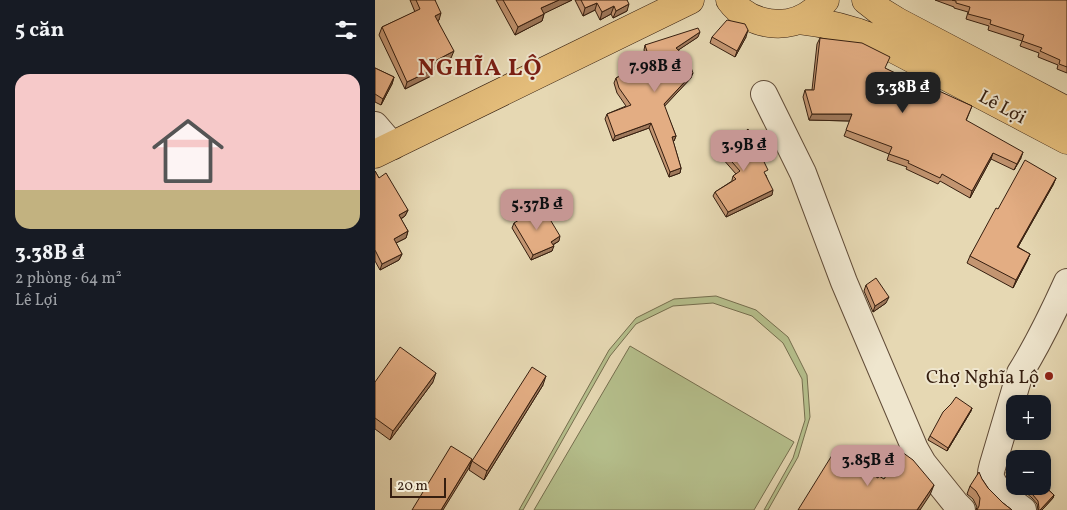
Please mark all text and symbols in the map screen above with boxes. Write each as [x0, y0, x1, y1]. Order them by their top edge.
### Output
text: 5 căn [15, 16, 64, 45]
icon: filters [332, 16, 360, 44]
pin: 7.98B ₫ [609, 51, 701, 93]
district label: NGHĨA LỘ [418, 52, 542, 86]
text: 7.98B ₫ [629, 56, 681, 78]
pin: 3.38B ₫ [857, 72, 949, 114]
text: 3.38B ₫ [877, 77, 929, 99]
street label: Lê Lợi [974, 84, 1031, 131]
icon: home [143, 106, 233, 196]
pin: 3.9B ₫ [703, 130, 785, 172]
text: 3.9B ₫ [721, 135, 767, 157]
pin: 5.37B ₫ [491, 188, 583, 231]
text: 5.37B ₫ [511, 194, 563, 216]
text: 3.38B ₫ [15, 239, 85, 268]
text: 2 phòng · 64 m² [15, 268, 122, 290]
text: Lê Lợi [15, 290, 58, 312]
place label: Chợ Nghĩa Lộ [926, 365, 1039, 391]
marker: Chợ Nghĩa Lộ [1043, 370, 1055, 382]
map controls [1006, 395, 1051, 495]
button: + [1006, 395, 1051, 440]
pin: 3.85B ₫ [822, 444, 914, 487]
text: 3.85B ₫ [842, 450, 894, 472]
button: − [1006, 450, 1051, 495]
scale bar [390, 475, 446, 498]
text: 20 m [397, 477, 428, 496]

